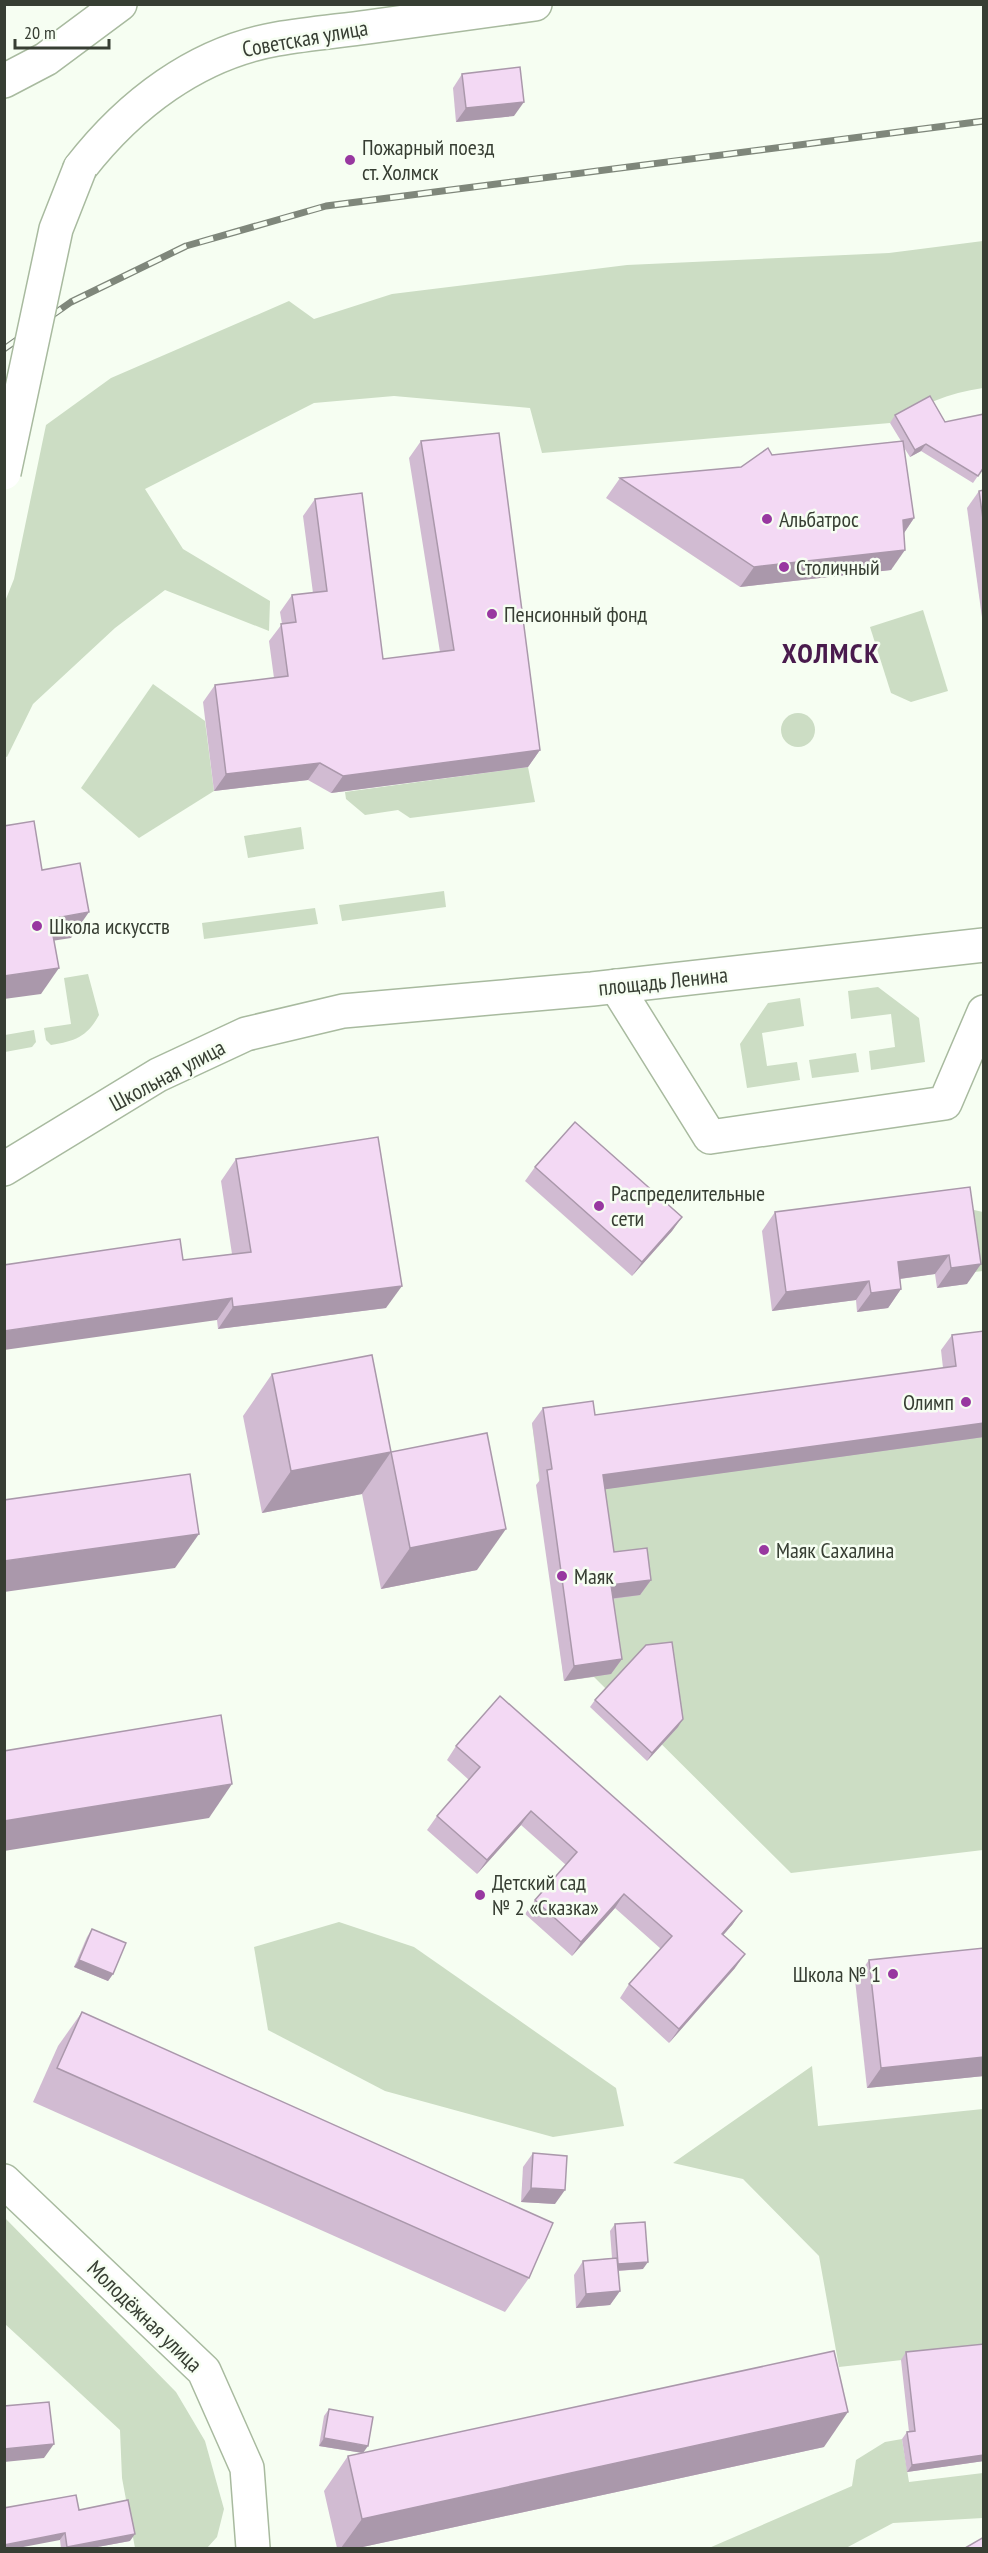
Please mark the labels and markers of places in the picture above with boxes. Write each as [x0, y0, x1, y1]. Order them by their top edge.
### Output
place label: Пожарный поезд ст. Холмск [362, 133, 495, 186]
marker: Пожарный поезд ст. Холмск [343, 153, 357, 167]
place label: Альбатрос [779, 505, 859, 533]
marker: Альбатрос [760, 512, 774, 526]
place label: Столичный [796, 553, 880, 581]
marker: Столичный [777, 560, 791, 574]
place label: Пенсионный фонд [504, 600, 648, 628]
marker: Пенсионный фонд [485, 607, 499, 621]
place label: Школа искусств [49, 912, 170, 940]
marker: Школа искусств [30, 919, 44, 933]
place label: Распределительные сети [611, 1179, 765, 1232]
marker: Распределительные сети [592, 1199, 606, 1213]
place label: Олимп [903, 1388, 954, 1416]
marker: Олимп [959, 1395, 973, 1409]
place label: Маяк Сахалина [776, 1536, 894, 1564]
marker: Маяк Сахалина [757, 1543, 771, 1557]
place label: Маяк [574, 1562, 614, 1590]
marker: Маяк [555, 1569, 569, 1583]
place label: Детский сад № 2 «Сказка» [492, 1868, 599, 1921]
marker: Детский сад № 2 «Сказка» [473, 1888, 487, 1902]
place label: Школа № 1 [793, 1960, 881, 1988]
marker: Школа № 1 [886, 1967, 900, 1981]

